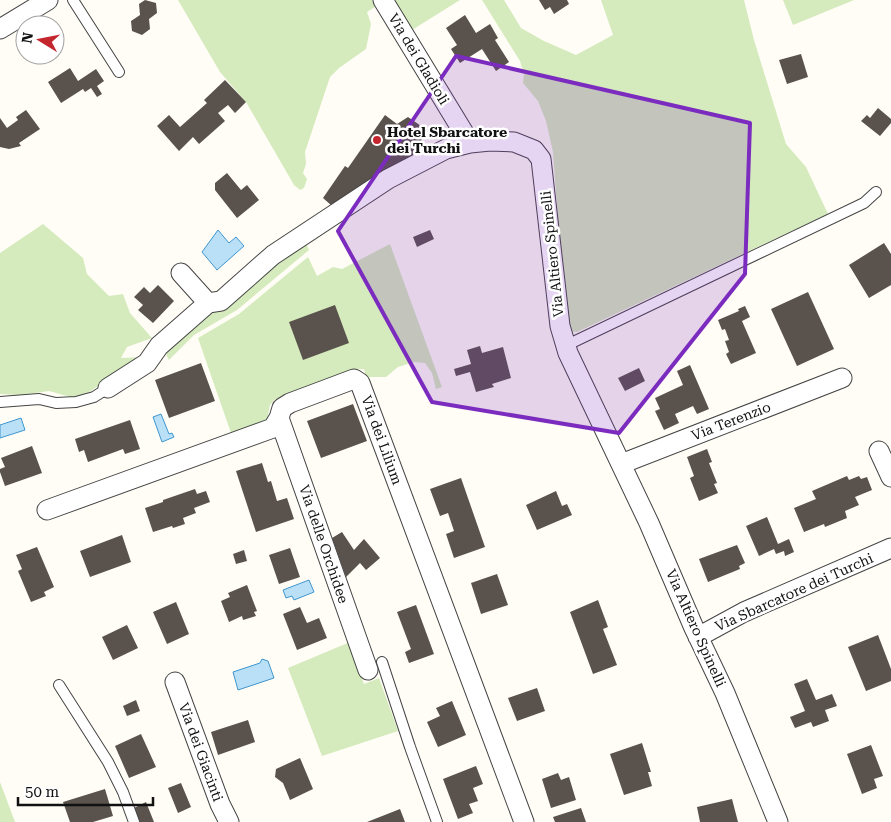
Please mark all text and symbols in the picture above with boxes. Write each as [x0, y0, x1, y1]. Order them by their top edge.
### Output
street label: Via dei Gladioli [385, 11, 453, 108]
north arrow [15, 15, 65, 65]
text: N [18, 31, 36, 44]
place label: Hotel Sbarcatore dei Turchi [387, 124, 507, 156]
marker: Hotel Sbarcatore dei Turchi [371, 134, 383, 146]
street label: Via Altiero Spinelli [537, 190, 567, 318]
street label: Via dei Lilium [358, 393, 406, 487]
street label: Via Terenzio [689, 399, 773, 443]
street label: Via delle Orchidee [296, 483, 352, 606]
street label: Via Sbarcatore dei Turchi [712, 550, 876, 634]
street label: Via Altiero Spinelli [663, 567, 729, 690]
street label: Via dei Giacinti [176, 700, 226, 804]
scale bar [18, 774, 152, 806]
text: 50 m [25, 783, 60, 801]

